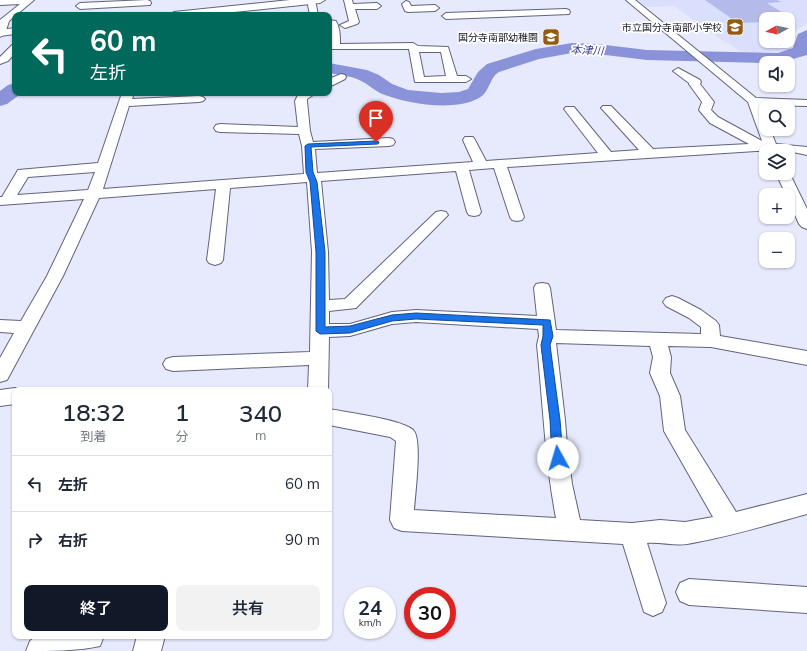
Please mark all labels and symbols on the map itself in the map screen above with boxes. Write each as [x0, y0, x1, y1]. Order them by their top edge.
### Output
north arrow [759, 12, 795, 48]
school or university icon: 市立国分寺南部小学校 [725, 17, 745, 37]
place label: 市立国分寺南部小学校 [622, 21, 722, 34]
school or university icon: 国分寺南部幼稚園 [541, 27, 561, 47]
place label: 国分寺南部幼稚園 [458, 31, 538, 44]
water label: 本津川 [570, 42, 605, 58]
pin [359, 101, 393, 142]
position arrow [537, 437, 579, 479]
speed limit sign: 30 [404, 587, 456, 639]

